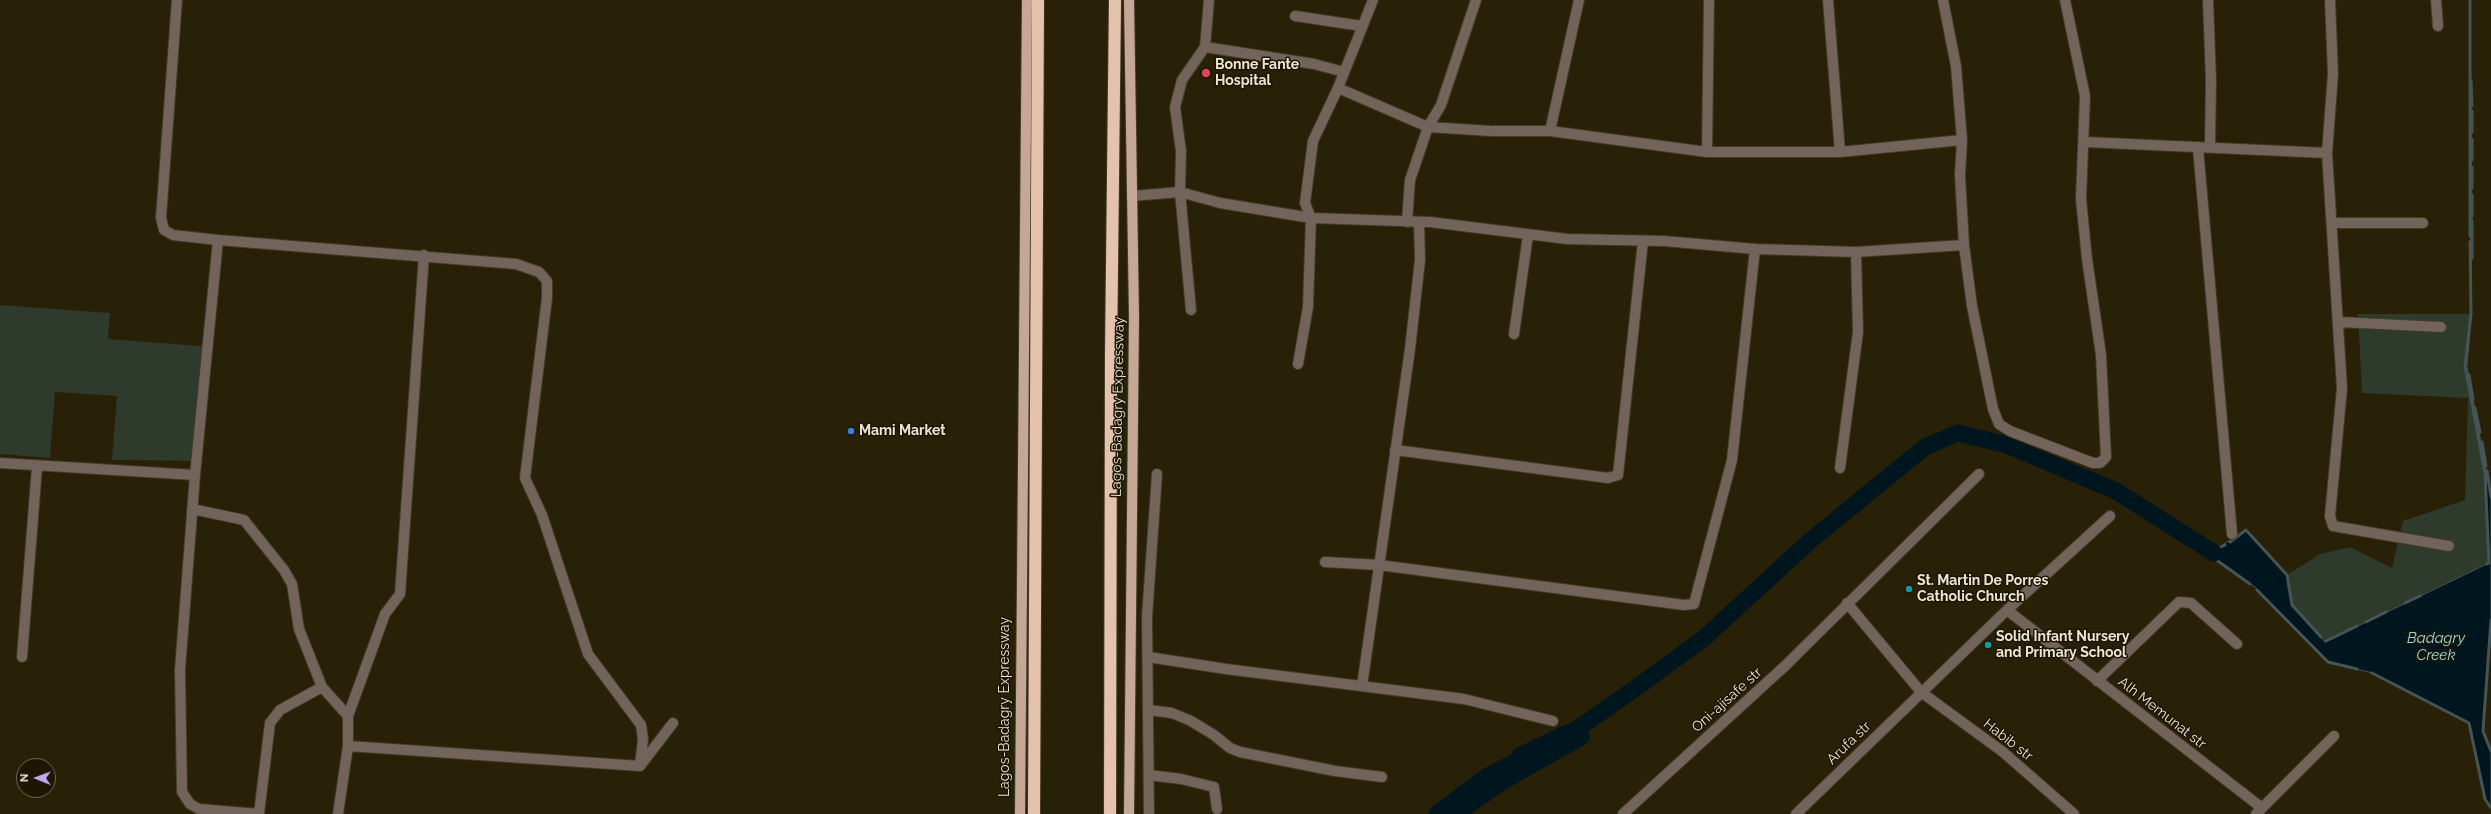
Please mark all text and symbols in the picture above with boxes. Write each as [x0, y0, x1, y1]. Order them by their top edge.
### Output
place label: Bonne Fante Hospital [1215, 57, 1299, 90]
marker: Bonne Fante Hospital [1200, 67, 1212, 79]
street label: Lagos-Badagry Expressway [1108, 317, 1128, 497]
place label: Mami Market [859, 423, 946, 439]
marker: Mami Market [846, 426, 856, 436]
place label: St. Martin De Porres Catholic Church [1917, 573, 2048, 606]
marker: St. Martin De Porres Catholic Church [1904, 584, 1914, 594]
street label: Lagos-Badagry Expressway [997, 617, 1013, 797]
place label: Solid Infant Nursery and Primary School [1996, 629, 2129, 662]
water label: Badagry Creek [2407, 629, 2465, 664]
marker: Solid Infant Nursery and Primary School [1983, 640, 1993, 650]
street label: Oni-ajisafe str [1689, 664, 1765, 736]
street label: Alh Memunat str [2115, 673, 2209, 753]
street label: Habib str [1980, 715, 2036, 765]
street label: Arufa str [1823, 718, 1875, 768]
north arrow [16, 758, 56, 798]
text: N [18, 773, 31, 782]

